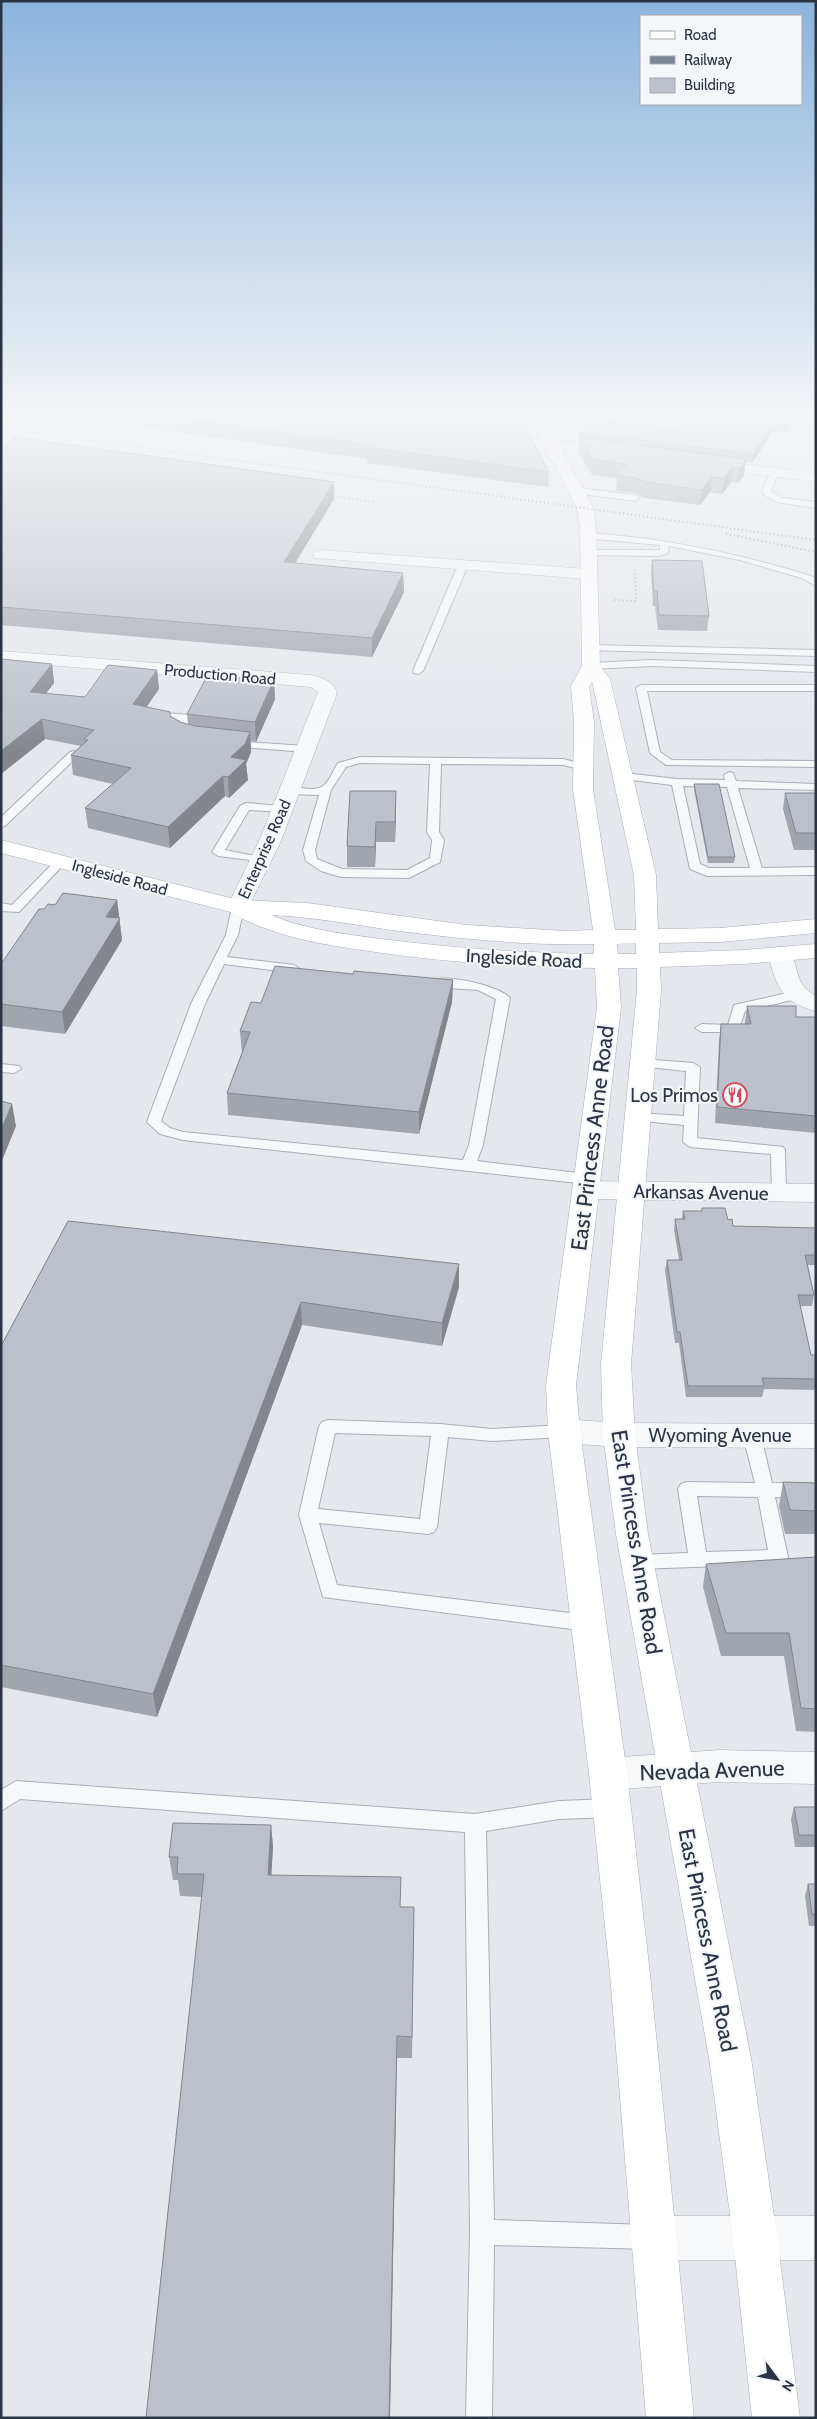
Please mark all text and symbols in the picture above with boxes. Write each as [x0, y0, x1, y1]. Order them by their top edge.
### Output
legend [640, 15, 802, 105]
text: Road [684, 26, 717, 44]
text: Railway [684, 51, 733, 69]
text: Building [684, 76, 735, 94]
street label: Production Road [163, 660, 277, 689]
street label: Enterprise Road [234, 797, 295, 902]
street label: Ingleside Road [70, 856, 170, 899]
street label: Ingleside Road [465, 944, 583, 973]
street label: East Princess Anne Road [565, 1024, 620, 1252]
restaurant icon: Los Primos [722, 1082, 748, 1108]
place label: Los Primos [630, 1084, 718, 1107]
street label: Arkansas Avenue [633, 1180, 769, 1205]
street label: Wyoming Avenue [649, 1424, 792, 1447]
street label: East Princess Anne Road [605, 1428, 668, 1656]
street label: Nevada Avenue [639, 1754, 785, 1787]
street label: East Princess Anne Road [673, 1826, 742, 2054]
north arrow [752, 2354, 802, 2404]
text: N [778, 2377, 798, 2395]

